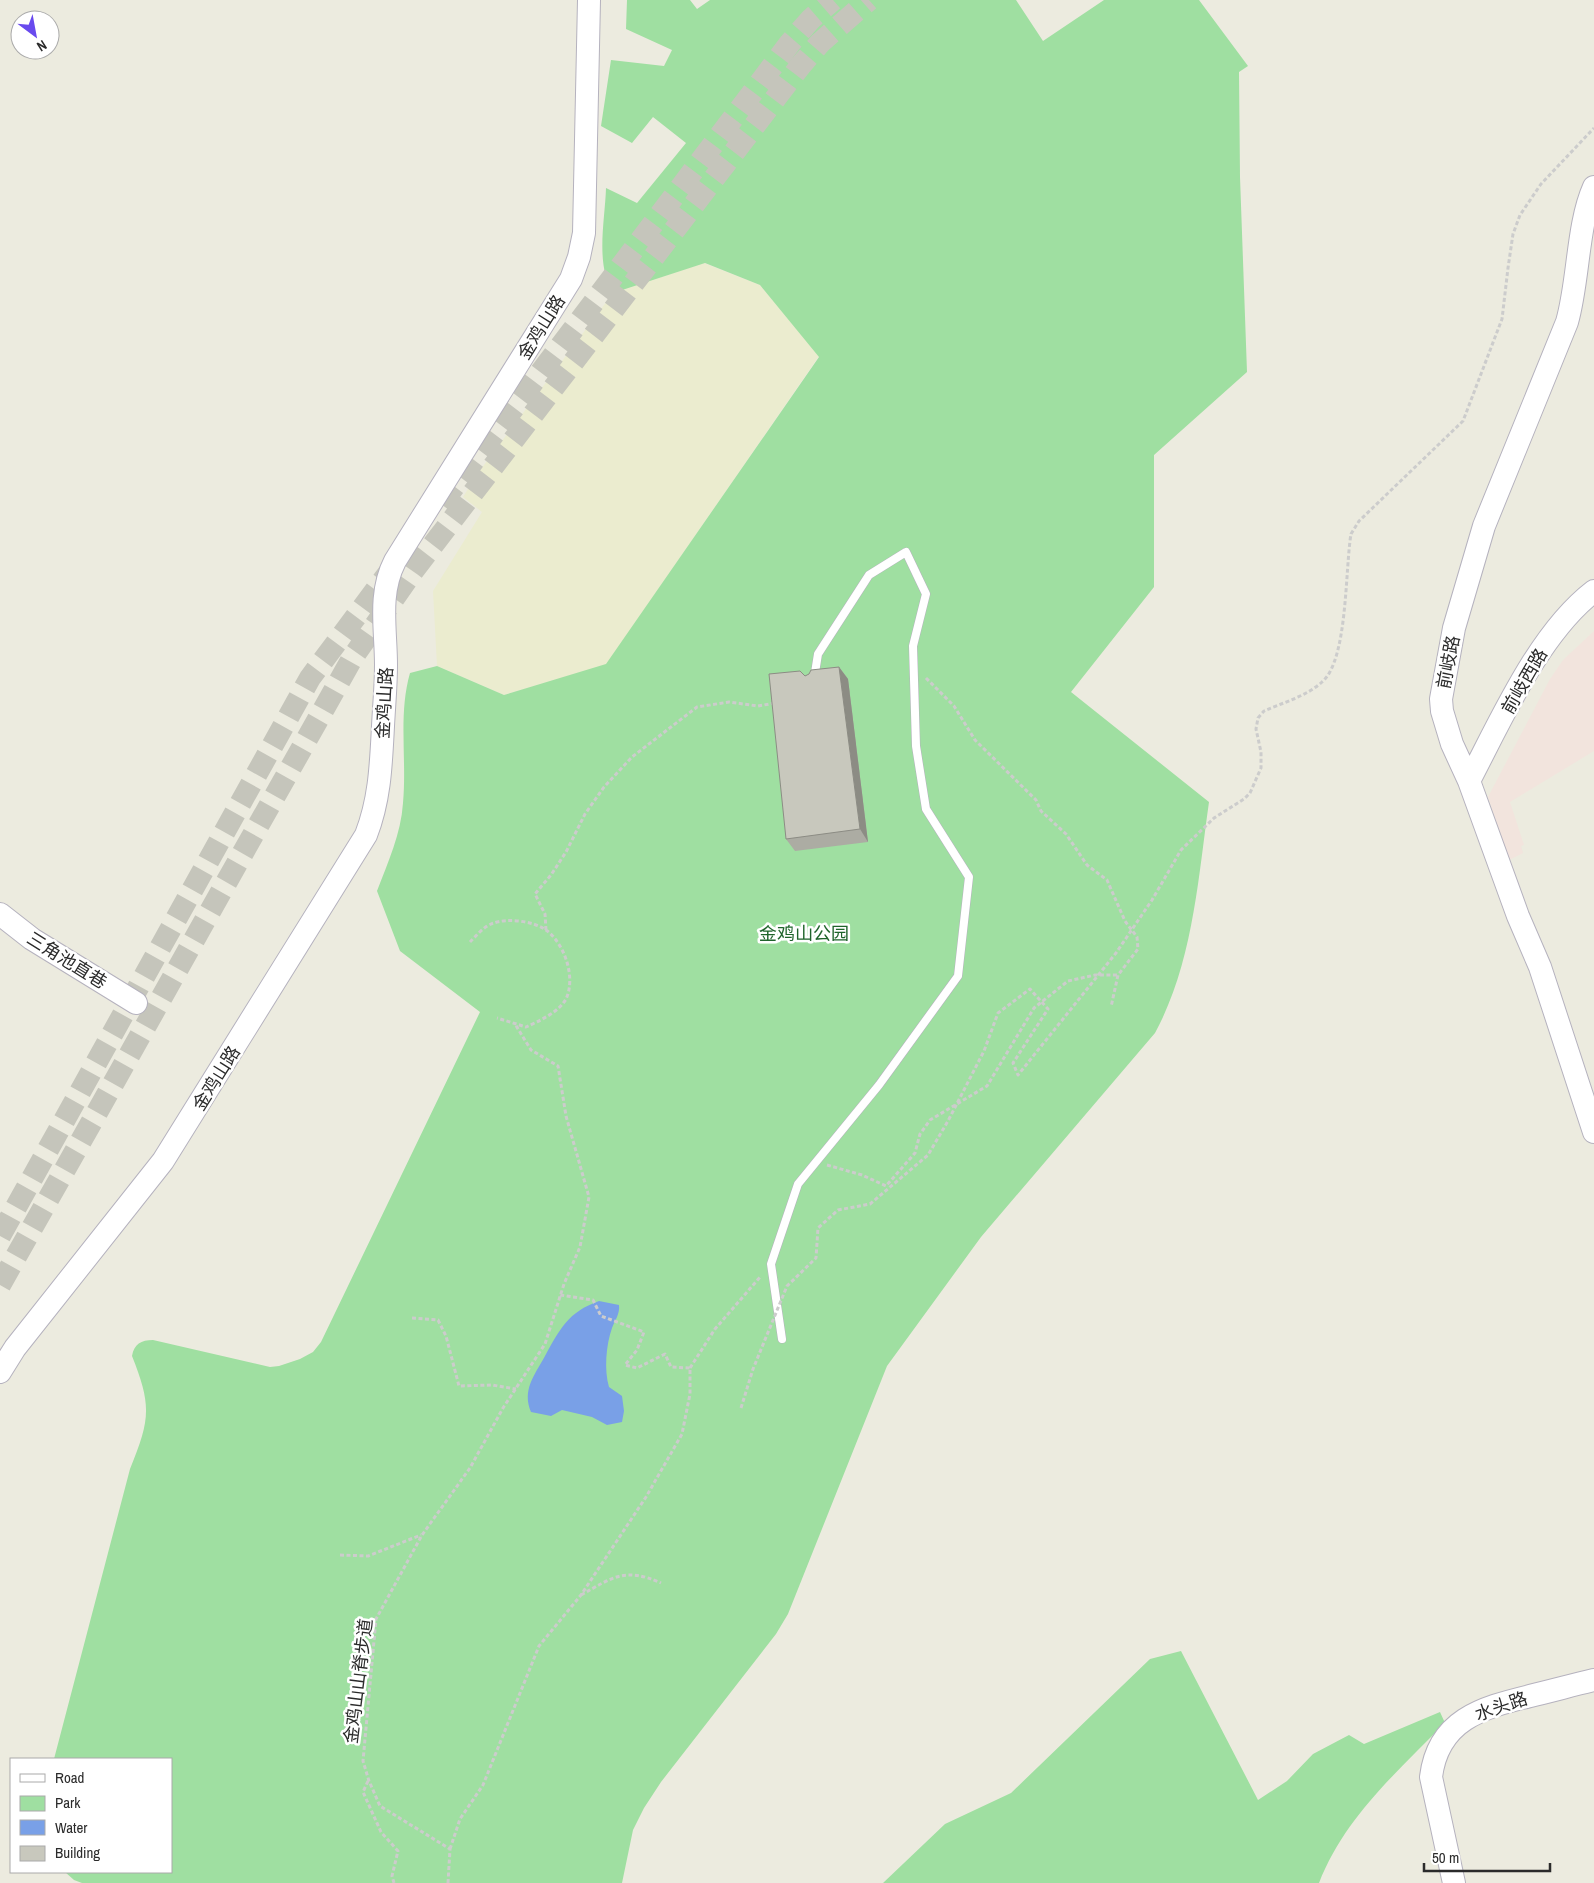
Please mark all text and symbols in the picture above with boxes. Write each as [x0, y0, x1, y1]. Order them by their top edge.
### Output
north arrow [10, 10, 60, 60]
text: N [34, 36, 50, 56]
street label: 金鸡山路 [511, 290, 571, 364]
street label: 前岐路 [1431, 633, 1465, 691]
street label: 前岐西路 [1495, 644, 1553, 718]
street label: 金鸡山路 [370, 666, 398, 740]
park label: 金鸡山公园 [759, 921, 849, 946]
street label: 三角池直巷 [22, 926, 112, 994]
street label: 金鸡山路 [186, 1041, 246, 1115]
street label: 金鸡山山脊步道 [338, 1617, 378, 1745]
street label: 水头路 [1471, 1685, 1531, 1727]
legend [10, 1758, 172, 1873]
text: Road [55, 1767, 84, 1788]
text: Park [55, 1792, 81, 1813]
text: Water [55, 1817, 87, 1838]
scale bar [1424, 1840, 1550, 1872]
text: Building [55, 1842, 100, 1863]
text: 50 m [1432, 1847, 1459, 1868]

